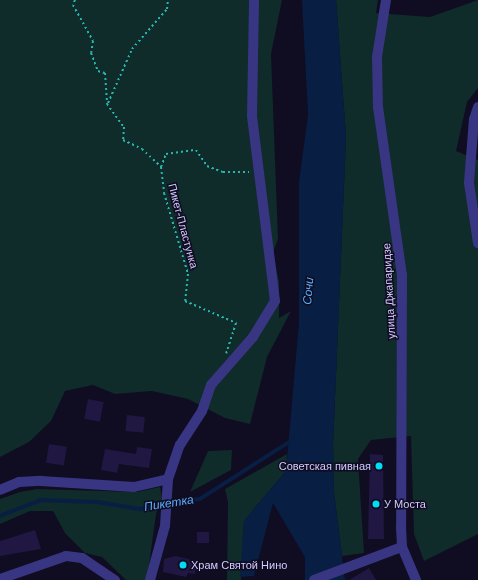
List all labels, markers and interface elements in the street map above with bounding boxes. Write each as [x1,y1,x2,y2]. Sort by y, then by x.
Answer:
street label: Пикет-Пластунка [165,182,201,270]
street label: улица Джапаридзе [380,243,398,339]
water label: Сочи [301,277,317,305]
place label: Советская пивная [279,459,371,473]
marker: Советская пивная [374,461,384,471]
water label: Пикетка [143,493,195,515]
place label: У Моста [384,497,426,511]
marker: У Моста [371,499,381,509]
place label: Храм Святой Нино [191,558,287,572]
marker: Храм Святой Нино [178,560,188,570]

